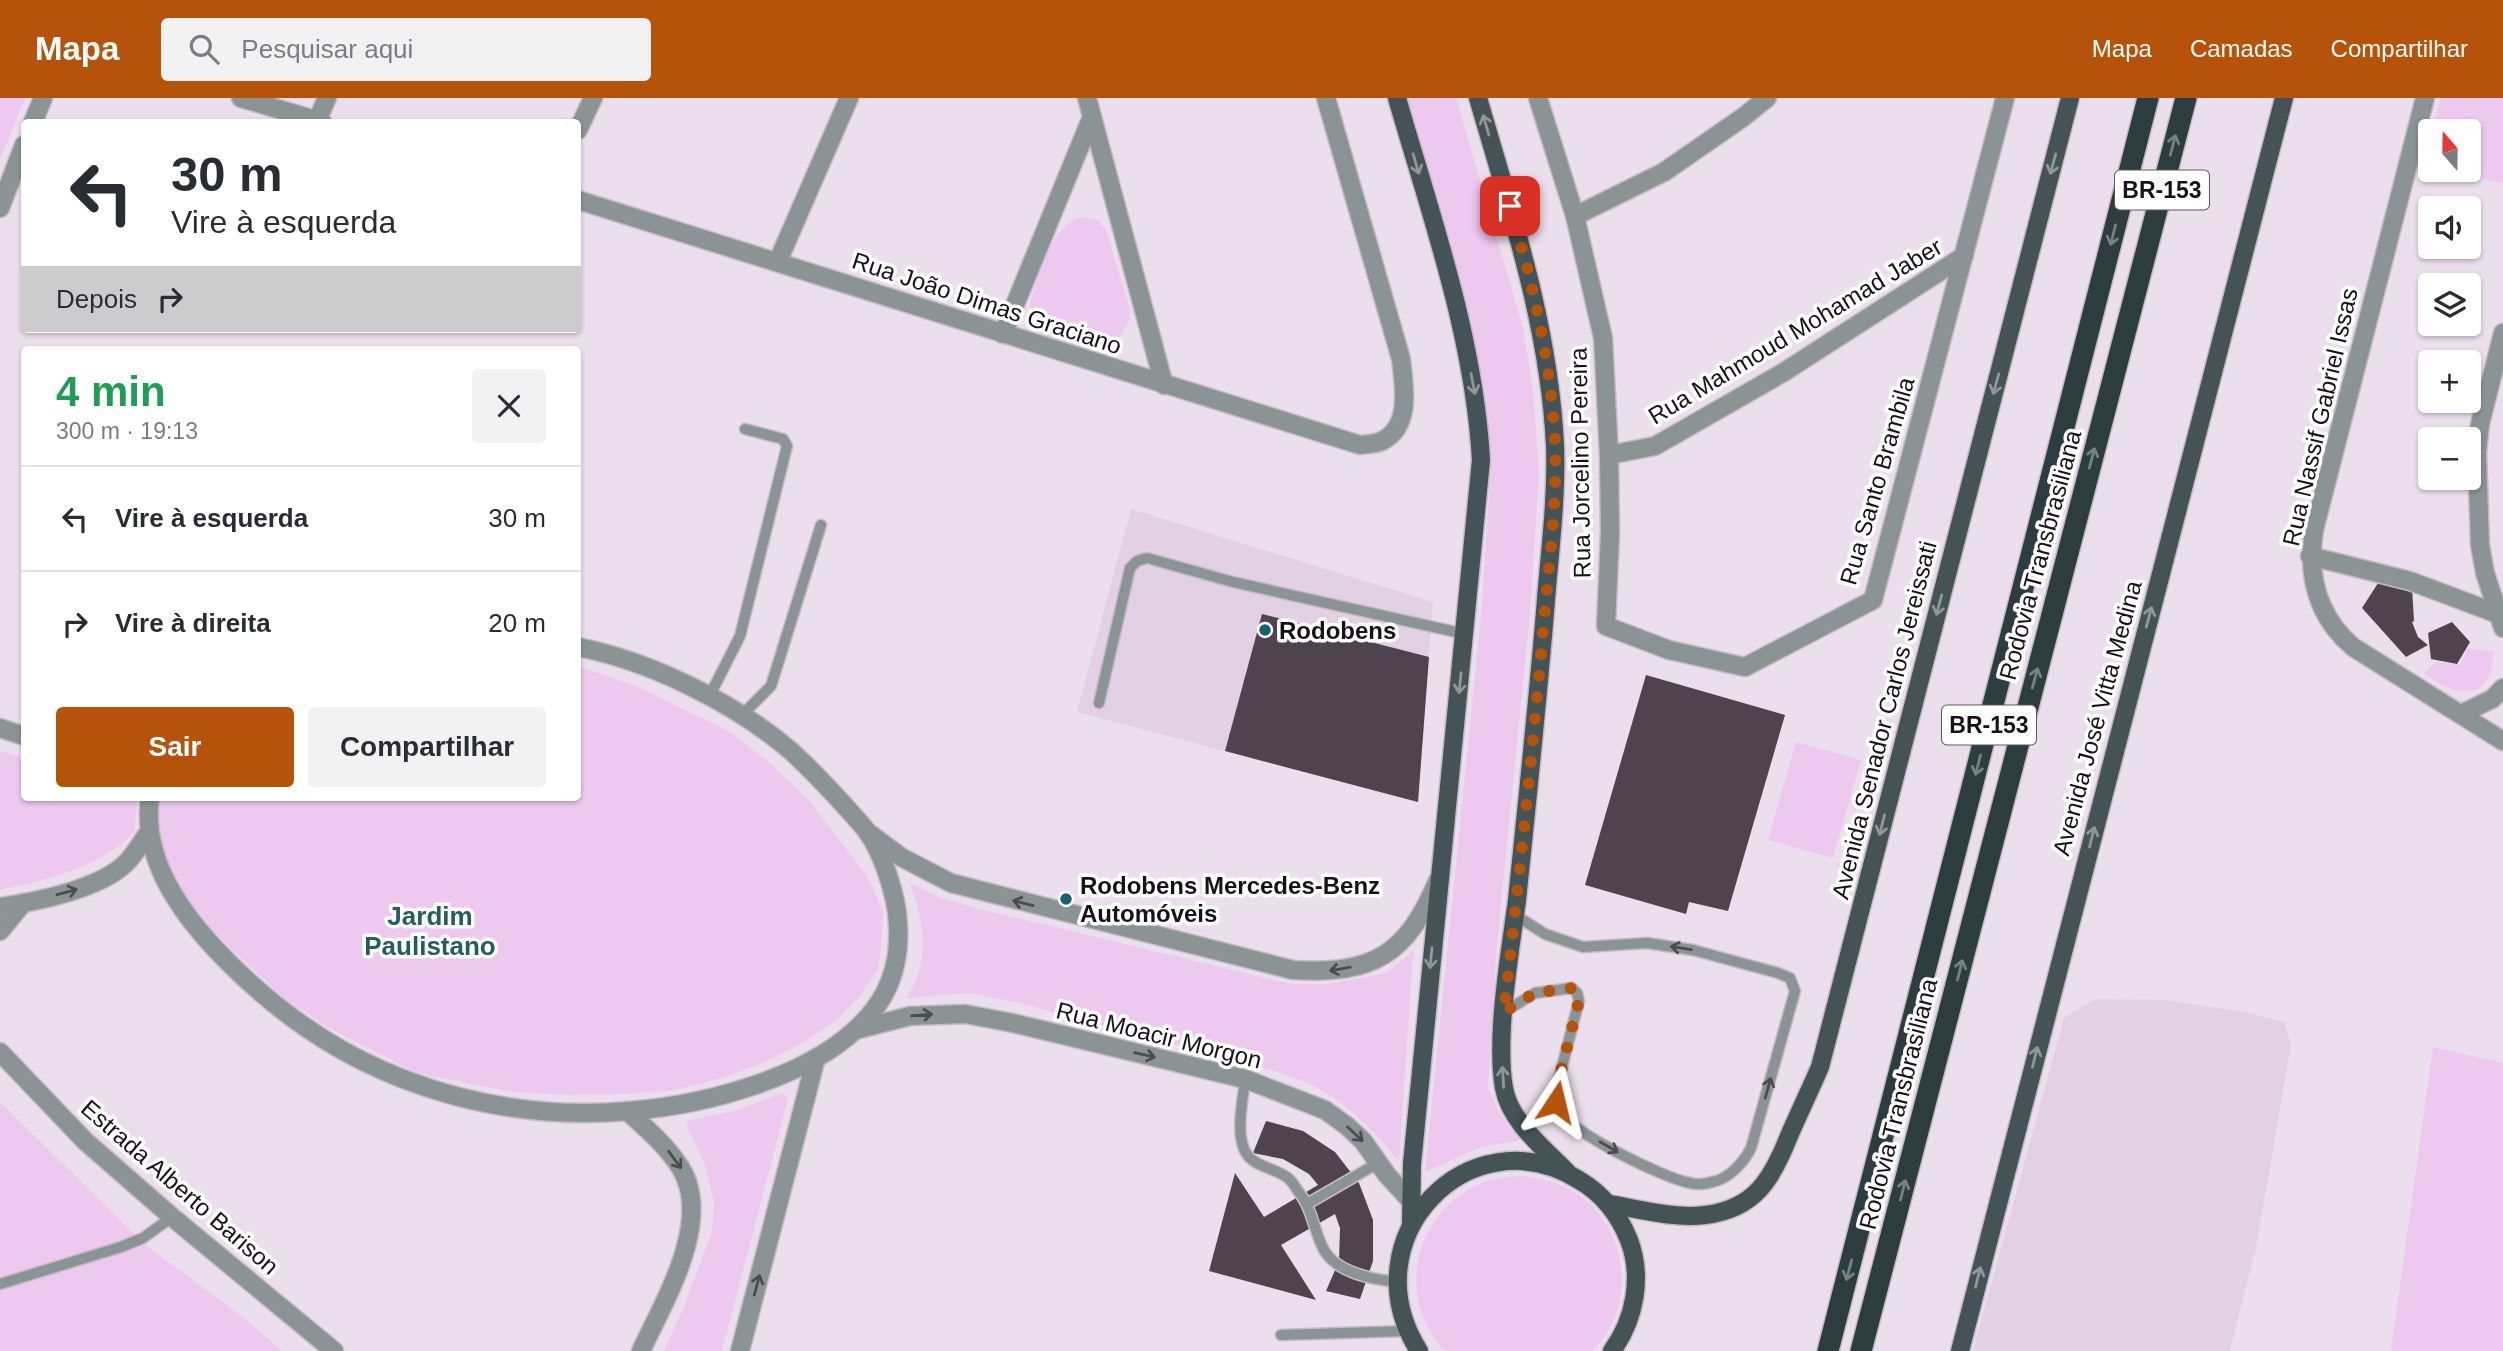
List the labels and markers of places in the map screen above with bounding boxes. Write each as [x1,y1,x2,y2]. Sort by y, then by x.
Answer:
pin [1480,176,1540,236]
place label: Rodobens [1279,617,1396,644]
marker: Rodobens [1257,622,1273,638]
place label: Rodobens Mercedes-Benz Automóveis [1080,872,1380,927]
marker: Rodobens Mercedes-Benz Automóveis [1058,891,1074,907]

